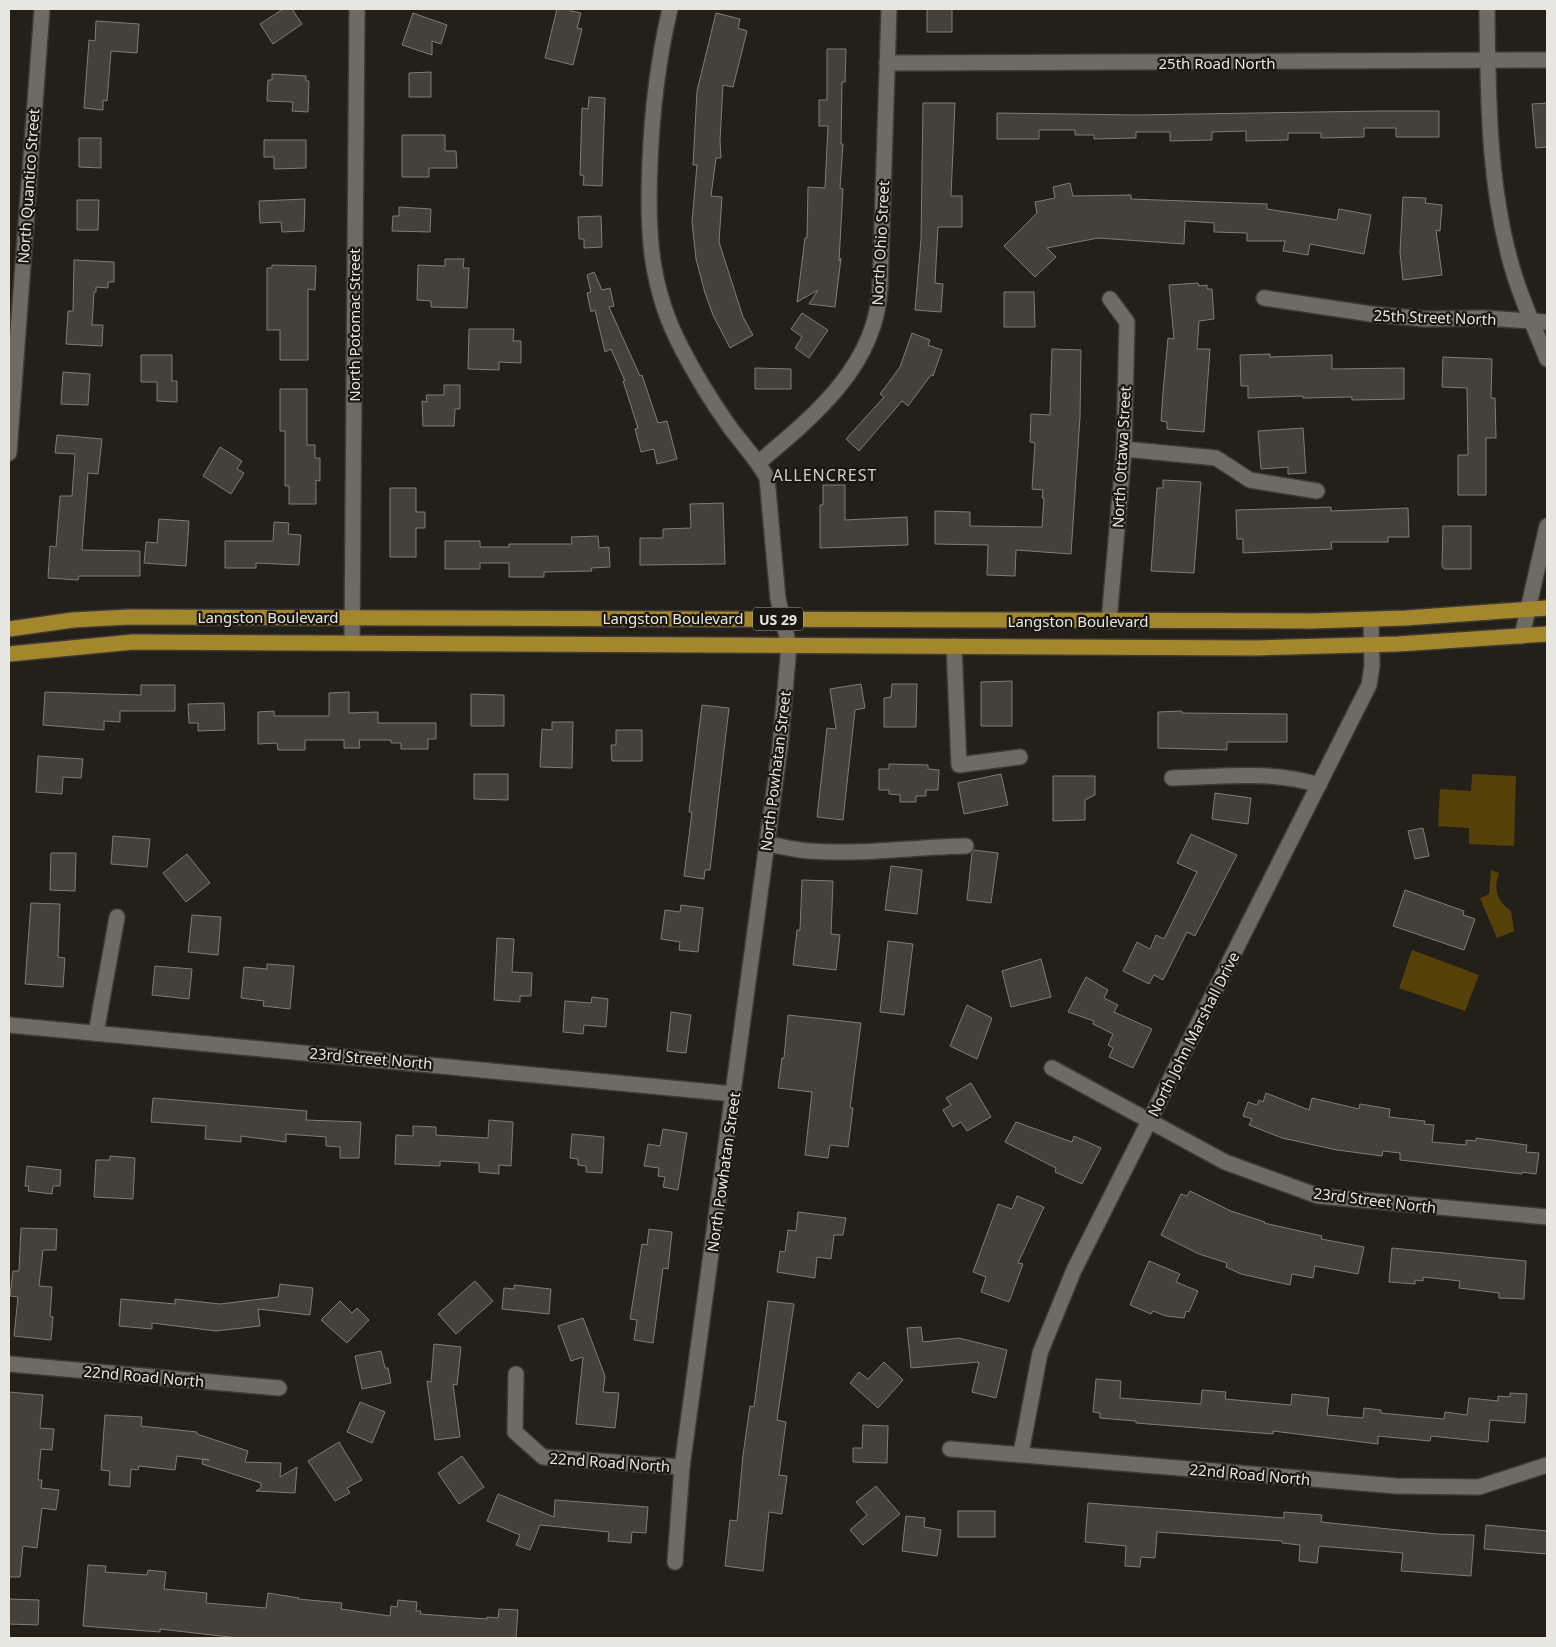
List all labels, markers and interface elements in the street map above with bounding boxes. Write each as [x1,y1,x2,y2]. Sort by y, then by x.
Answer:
street label: 25th Road North [1158,53,1276,73]
street label: North Quantico Street [13,107,43,264]
street label: North Ohio Street [867,179,893,306]
street label: North Potomac Street [344,248,364,402]
street label: 25th Street North [1373,305,1497,329]
street label: North Ottawa Street [1107,385,1135,529]
district label: ALLENCREST [773,464,877,486]
street label: Langston Boulevard [198,607,338,627]
street label: Langston Boulevard [603,608,743,628]
road number: US 29 [753,608,803,630]
street label: Langston Boulevard [1008,611,1148,631]
street label: North Powhatan Street [755,689,795,852]
street label: North John Marshall Drive [1143,948,1243,1120]
street label: 23rd Street North [309,1043,433,1073]
street label: North Powhatan Street [702,1090,744,1253]
street label: 23rd Street North [1313,1183,1437,1217]
street label: 22nd Road North [83,1361,205,1391]
street label: 22nd Road North [549,1448,671,1476]
street label: 22nd Road North [1189,1459,1311,1489]

